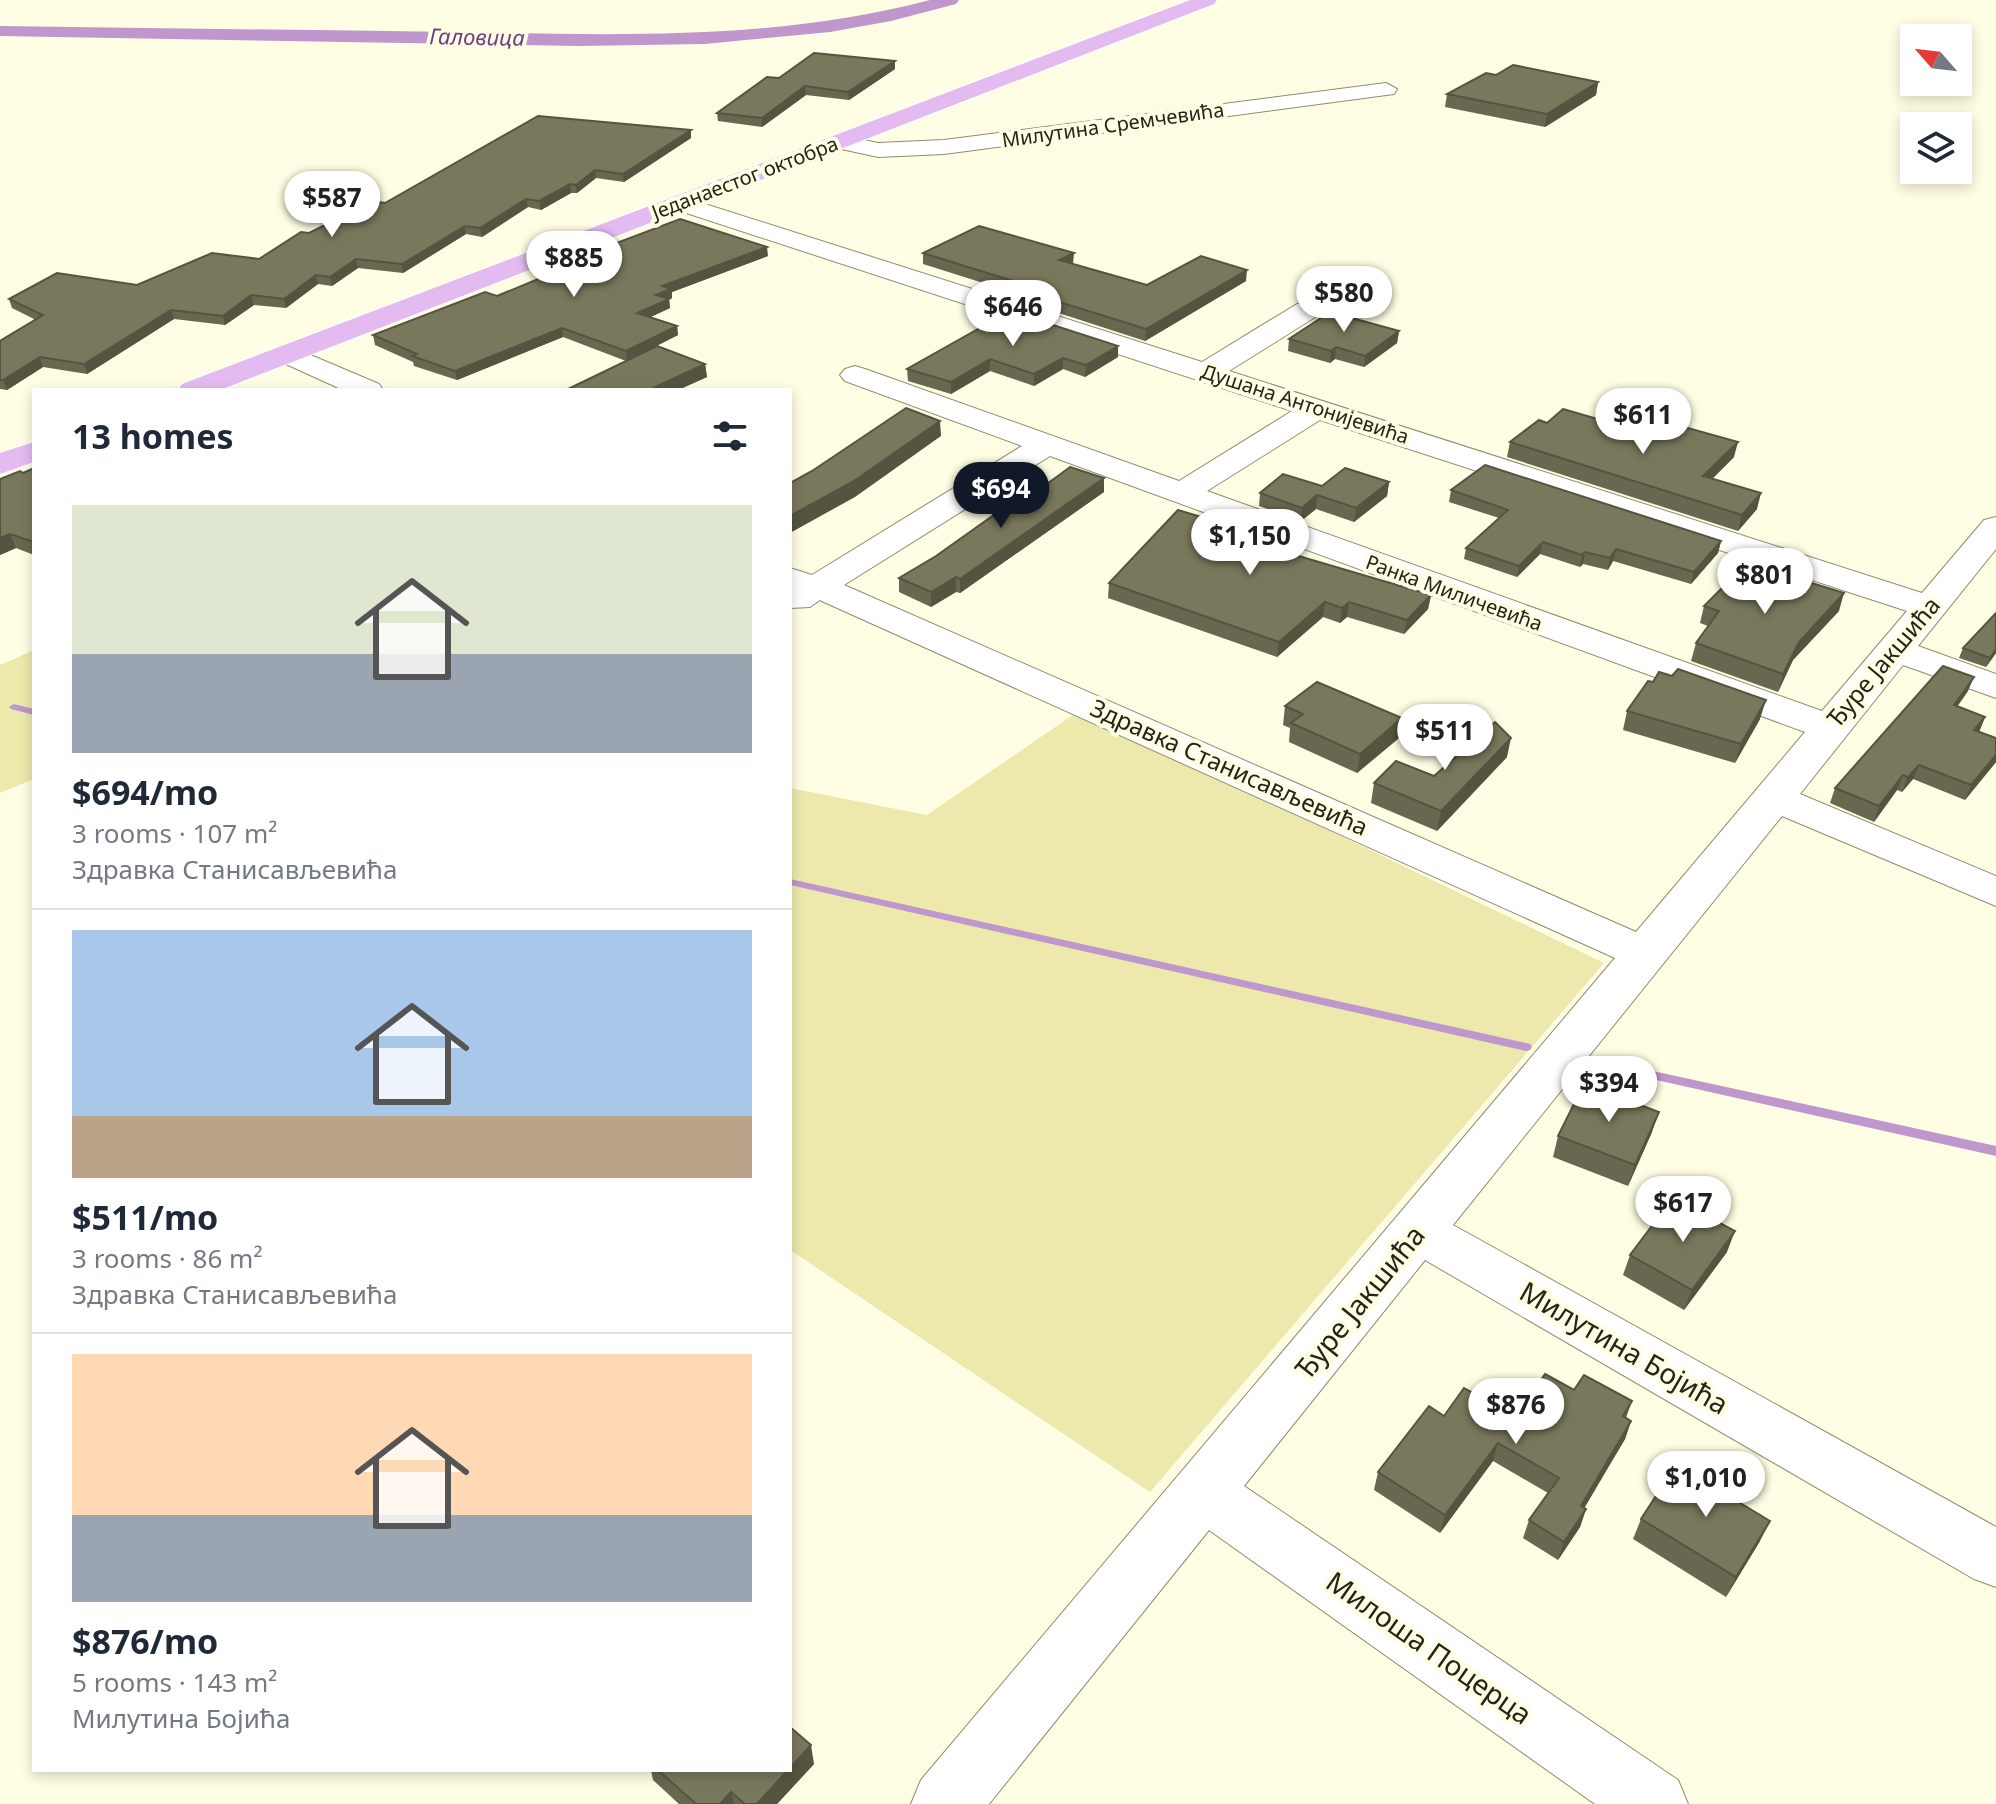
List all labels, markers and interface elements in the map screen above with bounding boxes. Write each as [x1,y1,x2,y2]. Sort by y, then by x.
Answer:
water label: Галовица [429,20,525,52]
north arrow [1900,24,1972,96]
map controls [1900,24,1972,184]
street label: Милутина Сремчевића [1000,96,1226,153]
button: layers [1900,112,1972,184]
street label: Једанаестог октобра [646,130,842,226]
pin: $587 [285,171,379,239]
text: $587 [302,179,362,215]
pin: $885 [527,231,621,299]
text: $885 [544,239,604,275]
pin: $580 [1297,266,1391,334]
text: $580 [1314,274,1374,310]
pin: $646 [966,280,1060,348]
text: $646 [983,288,1043,324]
street label: Душана Антонијевића [1198,357,1413,450]
pin: $611 [1596,388,1690,456]
text: $611 [1613,396,1673,432]
text: 13 homes [72,413,234,459]
icon: filters [708,414,752,458]
pin: $694 [954,462,1048,530]
text: $694 [971,470,1031,506]
pin: $1,150 [1185,509,1315,577]
text: $1,150 [1209,517,1291,553]
street label: Ранка Миличевића [1362,548,1546,637]
pin: $801 [1718,548,1812,616]
text: $801 [1735,556,1795,592]
icon: home [340,557,484,701]
street label: Ђуре Јакшића [1819,589,1947,733]
street label: Здравка Станисављевића [1086,690,1374,843]
pin: $511 [1398,704,1492,772]
text: $511 [1415,712,1475,748]
text: $694/mo [72,769,218,815]
text: 3 rooms · 107 m² [72,815,277,851]
text: Здравка Станисављевића [72,851,397,887]
icon: home [340,982,484,1126]
pin: $394 [1562,1056,1656,1124]
text: $394 [1579,1064,1639,1100]
pin: $617 [1636,1176,1730,1244]
text: $617 [1653,1184,1713,1220]
text: $511/mo [72,1194,218,1240]
street label: Ђуре Јакшића [1286,1217,1433,1386]
text: 3 rooms · 86 m² [72,1240,262,1276]
street label: Милутина Бојића [1513,1272,1736,1422]
text: Здравка Станисављевића [72,1276,397,1312]
pin: $876 [1469,1378,1563,1446]
text: $876 [1486,1386,1546,1422]
icon: home [340,1406,484,1550]
pin: $1,010 [1641,1451,1771,1519]
text: $1,010 [1665,1459,1747,1495]
street label: Милоша Поцерца [1319,1562,1540,1732]
text: $876/mo [72,1618,218,1664]
text: 5 rooms · 143 m² [72,1664,277,1700]
text: Милутина Бојића [72,1700,290,1736]

